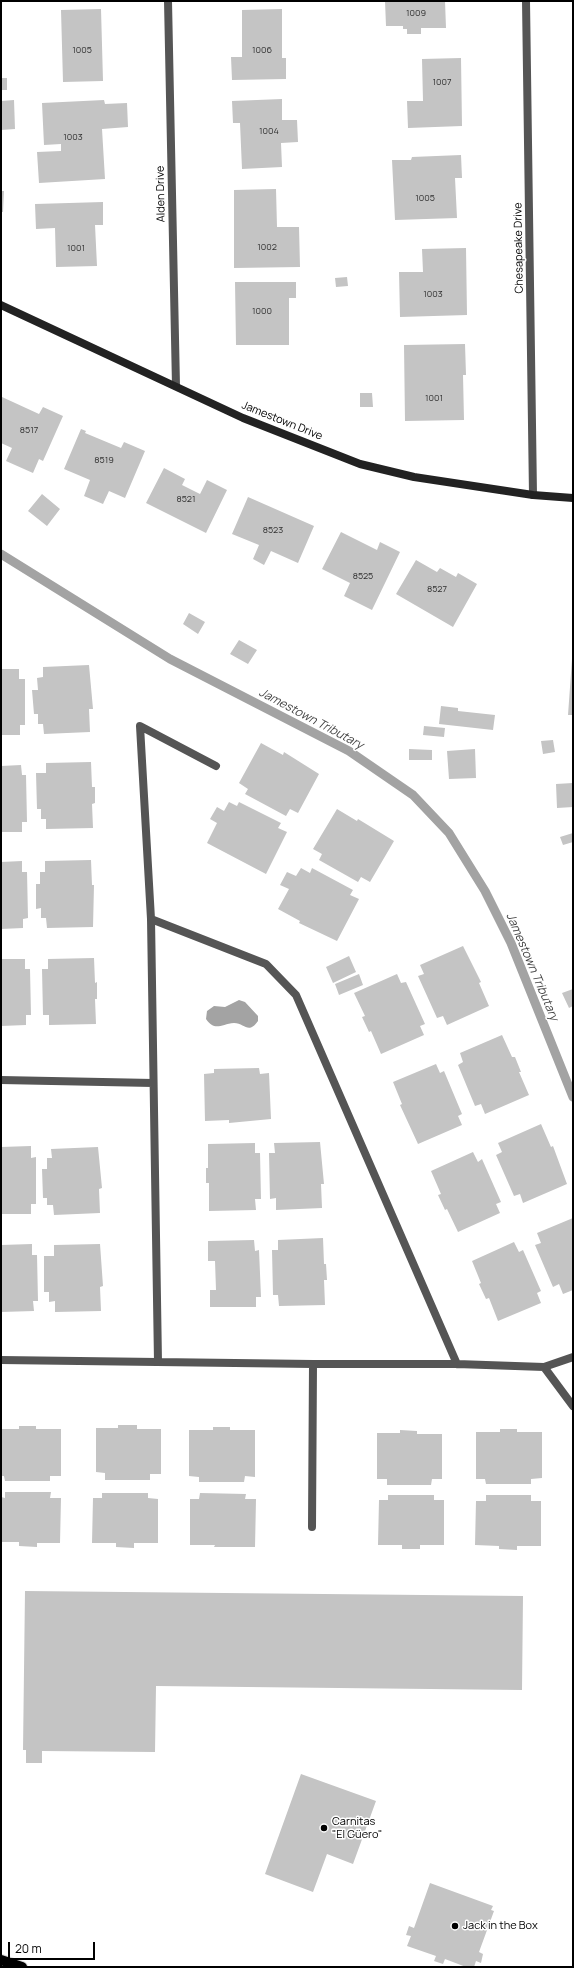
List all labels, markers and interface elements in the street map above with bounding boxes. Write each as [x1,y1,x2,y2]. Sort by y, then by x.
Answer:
house number: 1009 [406,8,426,18]
house number: 1005 [72,45,92,55]
house number: 1006 [252,45,272,55]
house number: 1007 [432,77,452,87]
house number: 1004 [259,126,279,136]
house number: 1003 [63,132,83,142]
street label: Alden Drive [154,166,168,222]
house number: 1005 [415,193,435,203]
street label: Chesapeake Drive [512,202,526,294]
house number: 1002 [257,242,277,252]
house number: 1001 [67,243,85,253]
house number: 1003 [423,289,443,299]
house number: 1000 [252,306,272,316]
house number: 1001 [425,393,443,403]
street label: Jamestown Drive [240,399,324,443]
house number: 8517 [20,425,38,435]
house number: 8519 [94,455,114,465]
house number: 8521 [177,494,195,504]
house number: 8523 [263,525,283,535]
house number: 8525 [353,571,373,581]
house number: 8527 [427,584,447,594]
water label: Jamestown Tributary [256,685,366,753]
water label: Jamestown Tributary [503,911,561,1023]
place label: Carnitas "El Güero" [332,1815,382,1841]
marker: Carnitas "El Güero" [319,1823,329,1833]
place label: Jack in the Box [463,1919,538,1933]
marker: Jack in the Box [450,1921,460,1931]
scale bar [10,1934,97,1960]
text: 20 m [15,1940,42,1957]

